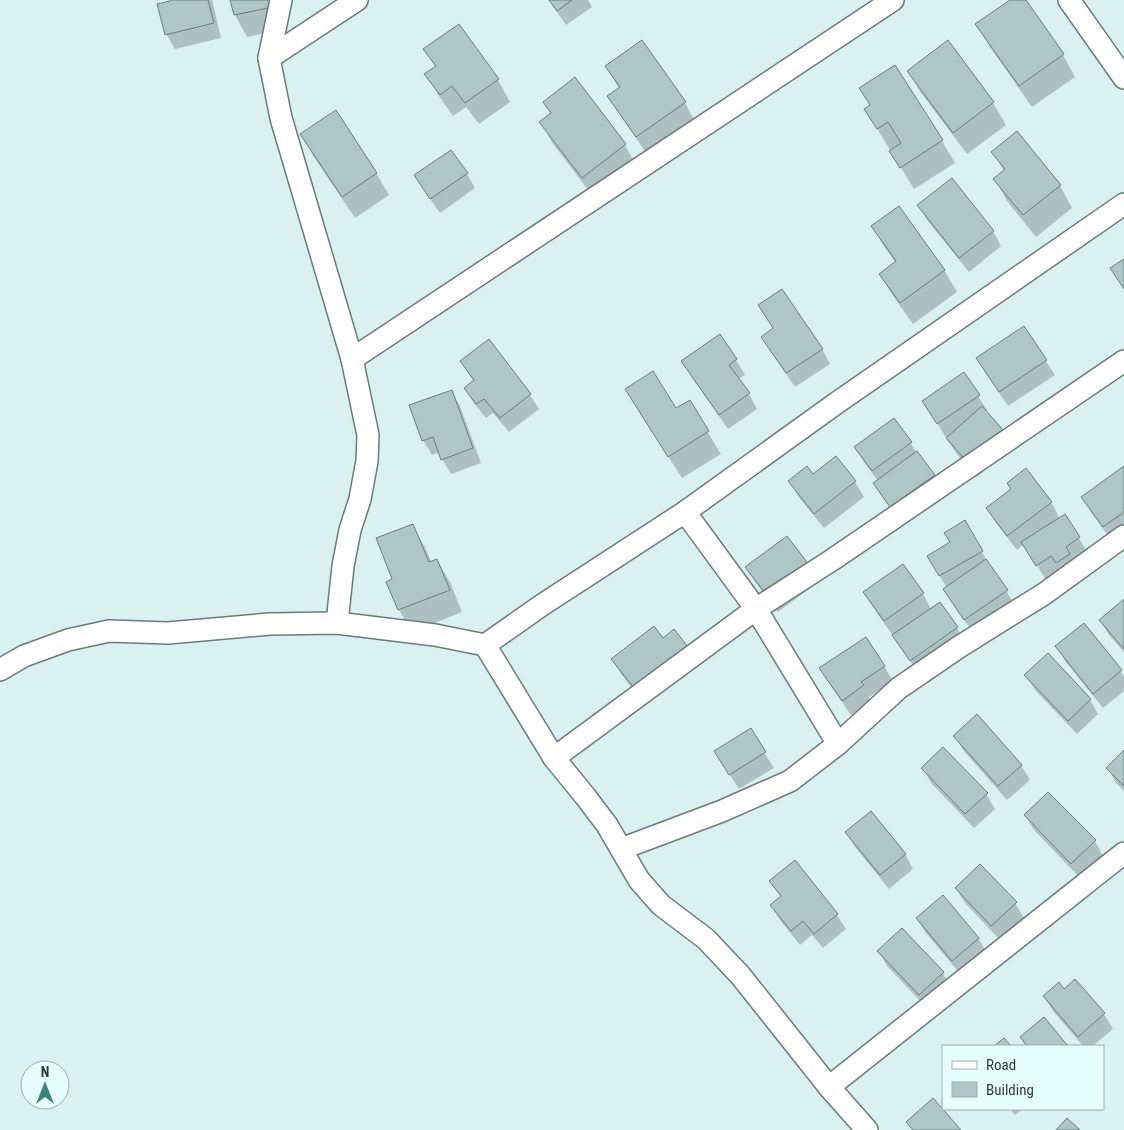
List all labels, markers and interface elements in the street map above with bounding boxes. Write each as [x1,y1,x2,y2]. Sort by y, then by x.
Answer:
legend [942,1045,1104,1110]
text: Road [986,1056,1016,1074]
north arrow [20,1060,70,1110]
text: N [41,1064,49,1080]
text: Building [986,1081,1034,1099]

